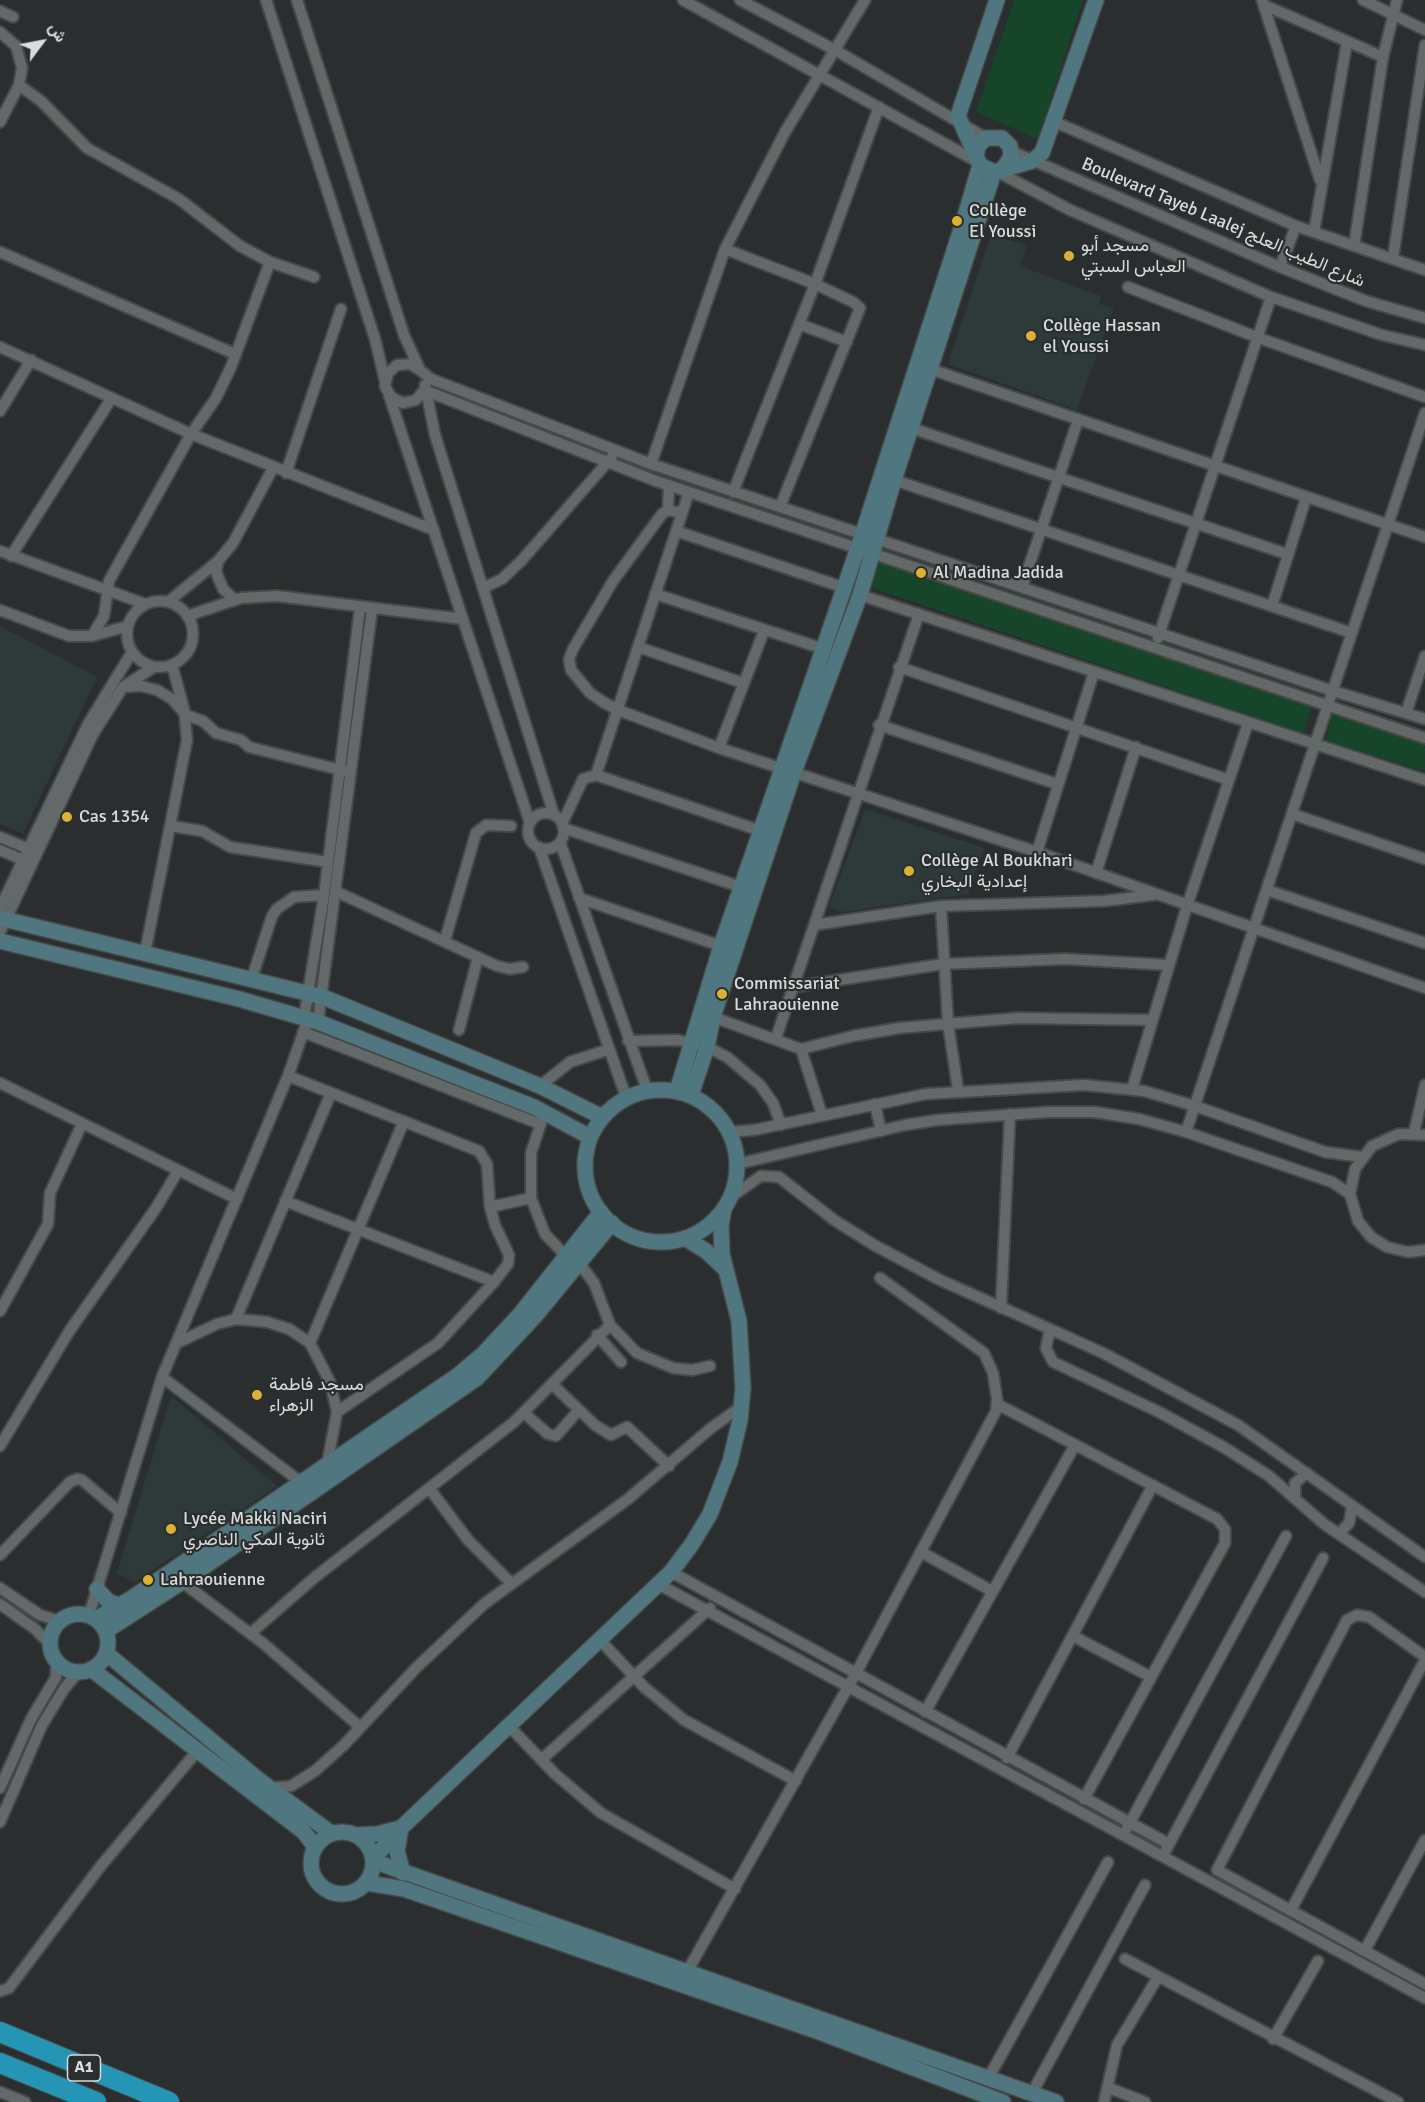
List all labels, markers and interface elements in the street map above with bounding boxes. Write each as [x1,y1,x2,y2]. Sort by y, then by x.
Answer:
north arrow [12,12,72,72]
text: ش [44,19,71,46]
street label: Boulevard Tayeb Laalej شارع الطيب العلج [1078,153,1368,293]
place label: Collège El Youssi [969,200,1036,242]
marker: Collège El Youssi [950,214,964,228]
place label: مسجد أبو العباس السبتي [1081,235,1186,278]
marker: مسجد أبو العباس السبتي [1062,249,1076,263]
place label: Collège Hassan el Youssi [1043,315,1161,358]
marker: Collège Hassan el Youssi [1024,329,1038,343]
place label: Al Madina Jadida [933,562,1064,584]
marker: Al Madina Jadida [914,566,928,580]
place label: Cas 1354 [79,806,150,828]
marker: Cas 1354 [60,810,74,824]
place label: Collège Al Boukhari إعدادية البخاري [921,850,1073,892]
marker: Collège Al Boukhari إعدادية البخاري [902,864,916,878]
place label: Commissariat Lahraouienne [734,973,840,1016]
marker: Commissariat Lahraouienne [715,987,729,1001]
place label: مسجد فاطمة الزهراء [269,1374,364,1416]
marker: مسجد فاطمة الزهراء [250,1388,264,1402]
place label: Lycée Makki Naciri ثانوية المكي الناصري [183,1508,327,1550]
marker: Lycée Makki Naciri ثانوية المكي الناصري [164,1522,178,1536]
place label: Lahraouienne [160,1569,265,1591]
marker: Lahraouienne [141,1573,155,1587]
road number: A1 [68,2055,100,2081]

